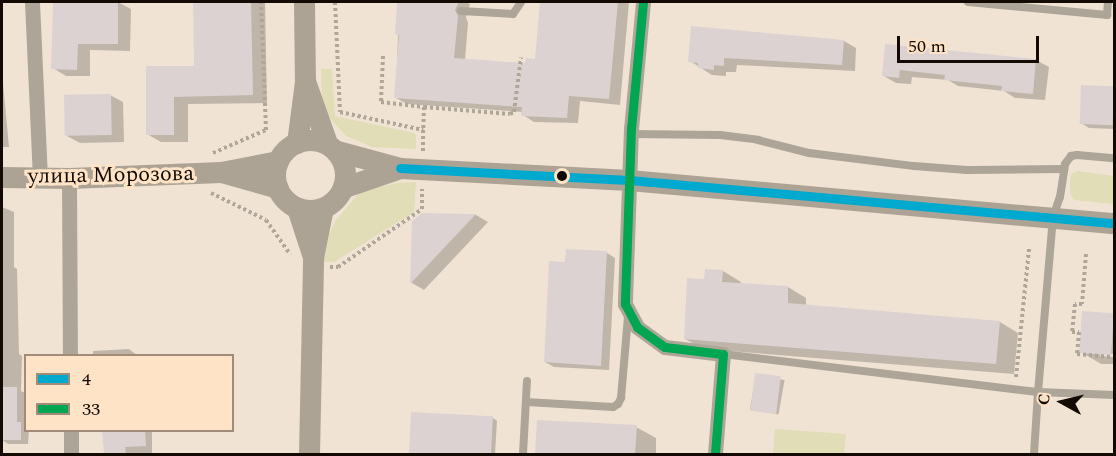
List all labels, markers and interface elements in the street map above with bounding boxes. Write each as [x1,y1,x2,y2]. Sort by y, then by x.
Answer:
scale bar [900,24,1042,62]
text: 50 m [908,33,946,60]
street label: улица Морозова [28,160,194,190]
unlabelled marker [556,170,568,182]
legend [24,354,234,432]
text: 4 [82,366,91,393]
north arrow [1032,372,1092,432]
text: С [1031,392,1057,407]
text: 33 [82,396,100,423]

